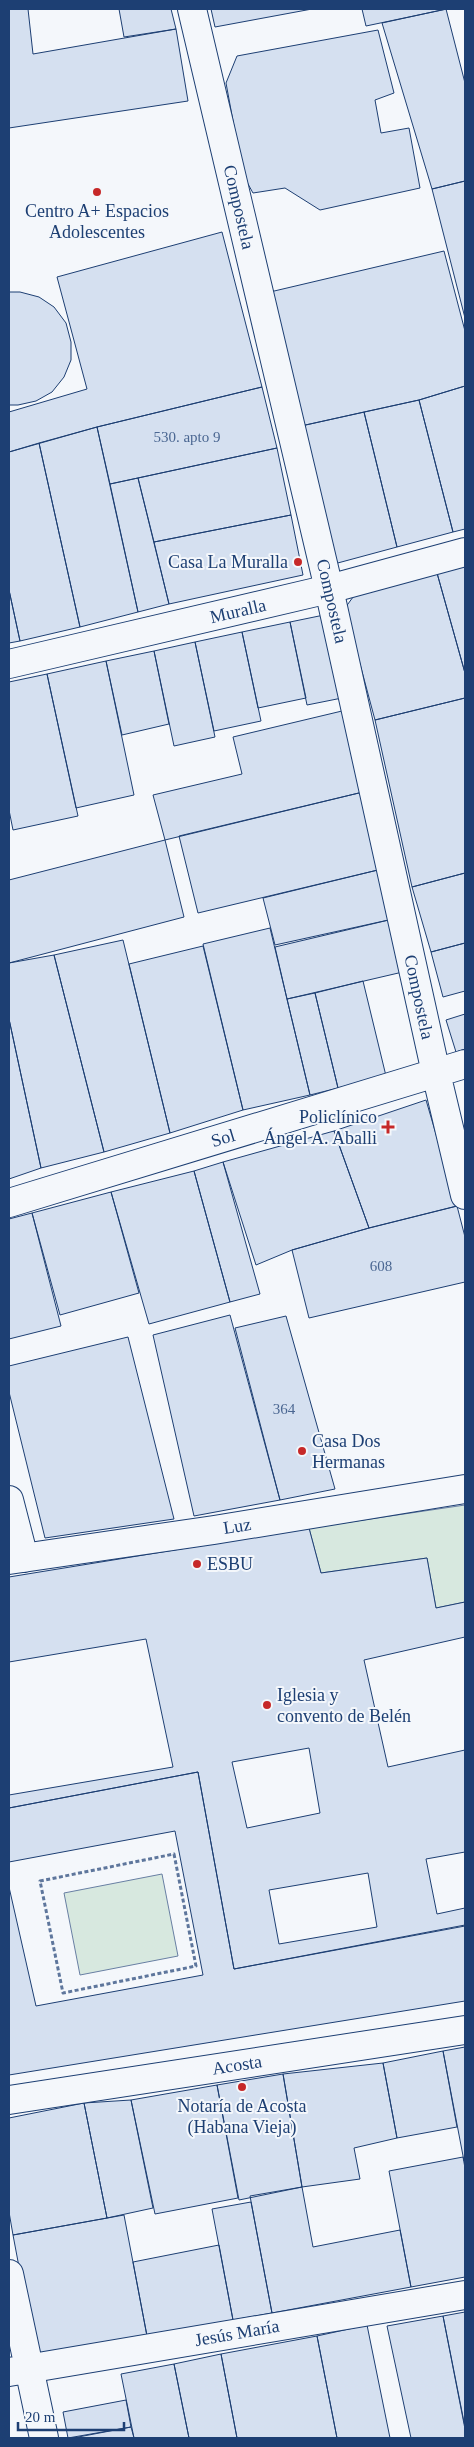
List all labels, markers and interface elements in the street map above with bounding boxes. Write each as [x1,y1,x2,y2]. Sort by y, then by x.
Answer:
street label: Compostela [220,163,258,251]
marker: Centro A+ Espacios Adolescentes [91,186,103,198]
place label: Centro A+ Espacios Adolescentes [25,201,169,242]
house number: 530. apto 9 [153,429,221,445]
place label: Casa La Muralla [168,552,288,572]
marker: Casa La Muralla [292,556,304,568]
street label: Compostela [313,557,351,645]
street label: Muralla [208,595,268,627]
street label: Compostela [400,953,438,1041]
place label: Policlínico Ángel A. Aballi [264,1107,377,1148]
marker: Policlínico Ángel A. Aballi [381,1120,395,1134]
street label: Sol [209,1125,237,1151]
house number: 608 [370,1258,392,1274]
house number: 364 [273,1401,296,1417]
place label: Casa Dos Hermanas [312,1431,385,1472]
marker: Casa Dos Hermanas [296,1445,308,1457]
street label: Luz [222,1514,252,1538]
place label: ESBU [207,1554,253,1574]
marker: ESBU [191,1558,203,1570]
place label: Iglesia y convento de Belén [277,1685,411,1726]
marker: Iglesia y convento de Belén [261,1699,273,1711]
street label: Acosta [211,2051,263,2079]
marker: Notaría de Acosta (Habana Vieja) [236,2081,248,2093]
place label: Notaría de Acosta (Habana Vieja) [178,2096,306,2138]
street label: Jesús María [193,2316,281,2350]
scale bar [18,2400,124,2432]
text: 20 m [25,2409,56,2425]

